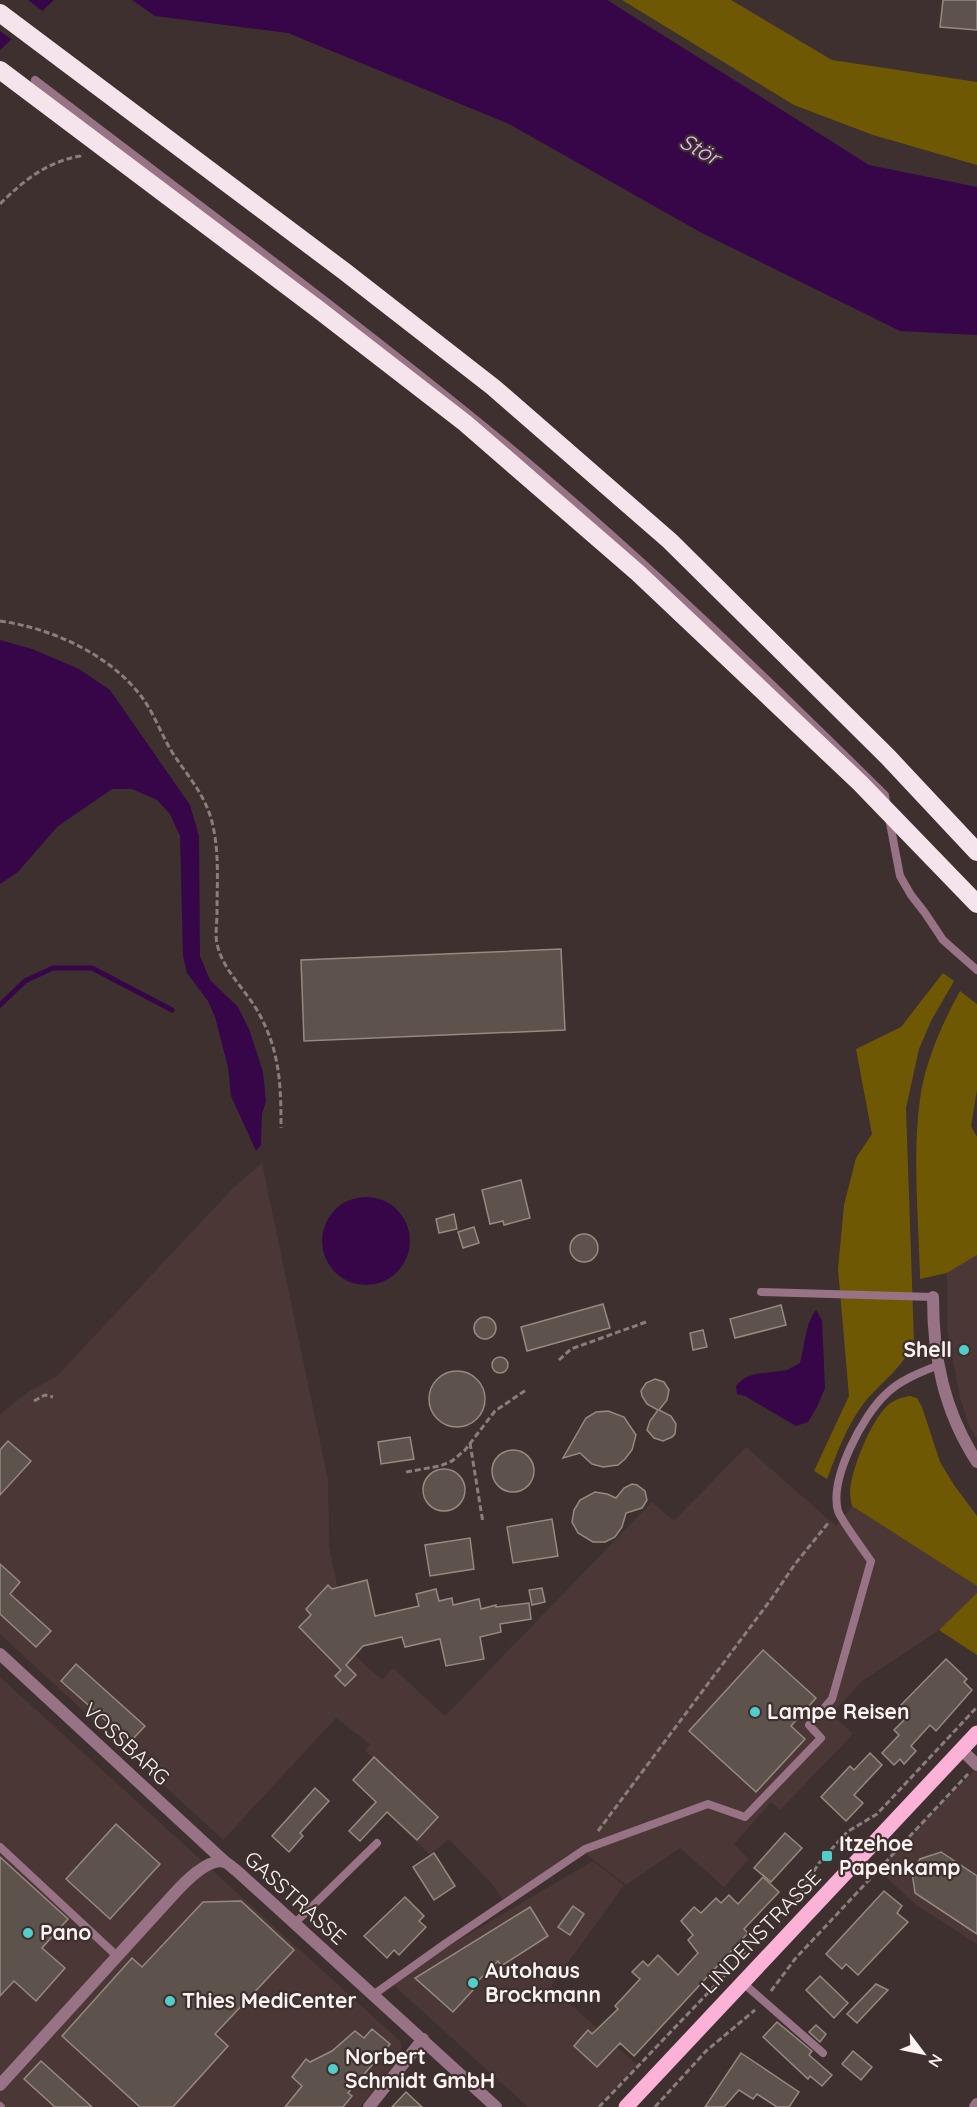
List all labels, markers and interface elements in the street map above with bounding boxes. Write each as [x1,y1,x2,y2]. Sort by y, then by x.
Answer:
water label: Stör [675,127,727,173]
place label: Shell [903,1336,952,1362]
marker: Shell [957,1343,971,1357]
street label: VOSSBARG [78,1697,175,1790]
place label: Lampe Reisen [767,1698,910,1724]
marker: Lampe Reisen [748,1705,762,1719]
place label: Itzehoe Papenkamp [839,1830,960,1880]
street label: GASSTRASSE [240,1845,352,1950]
marker: Itzehoe Papenkamp [820,1849,834,1863]
street label: LINDENSTRASSE [695,1864,826,1998]
place label: Pano [40,1919,91,1945]
marker: Pano [21,1926,35,1940]
place label: Autohaus Brockmann [485,1957,601,2007]
marker: Autohaus Brockmann [466,1976,480,1990]
place label: Thies MediCenter [182,1987,357,2013]
marker: Thies MediCenter [163,1994,177,2008]
north arrow [893,2023,953,2083]
place label: Norbert Schmidt GmbH [345,2043,495,2093]
text: N [924,2051,947,2071]
marker: Norbert Schmidt GmbH [326,2062,340,2076]

